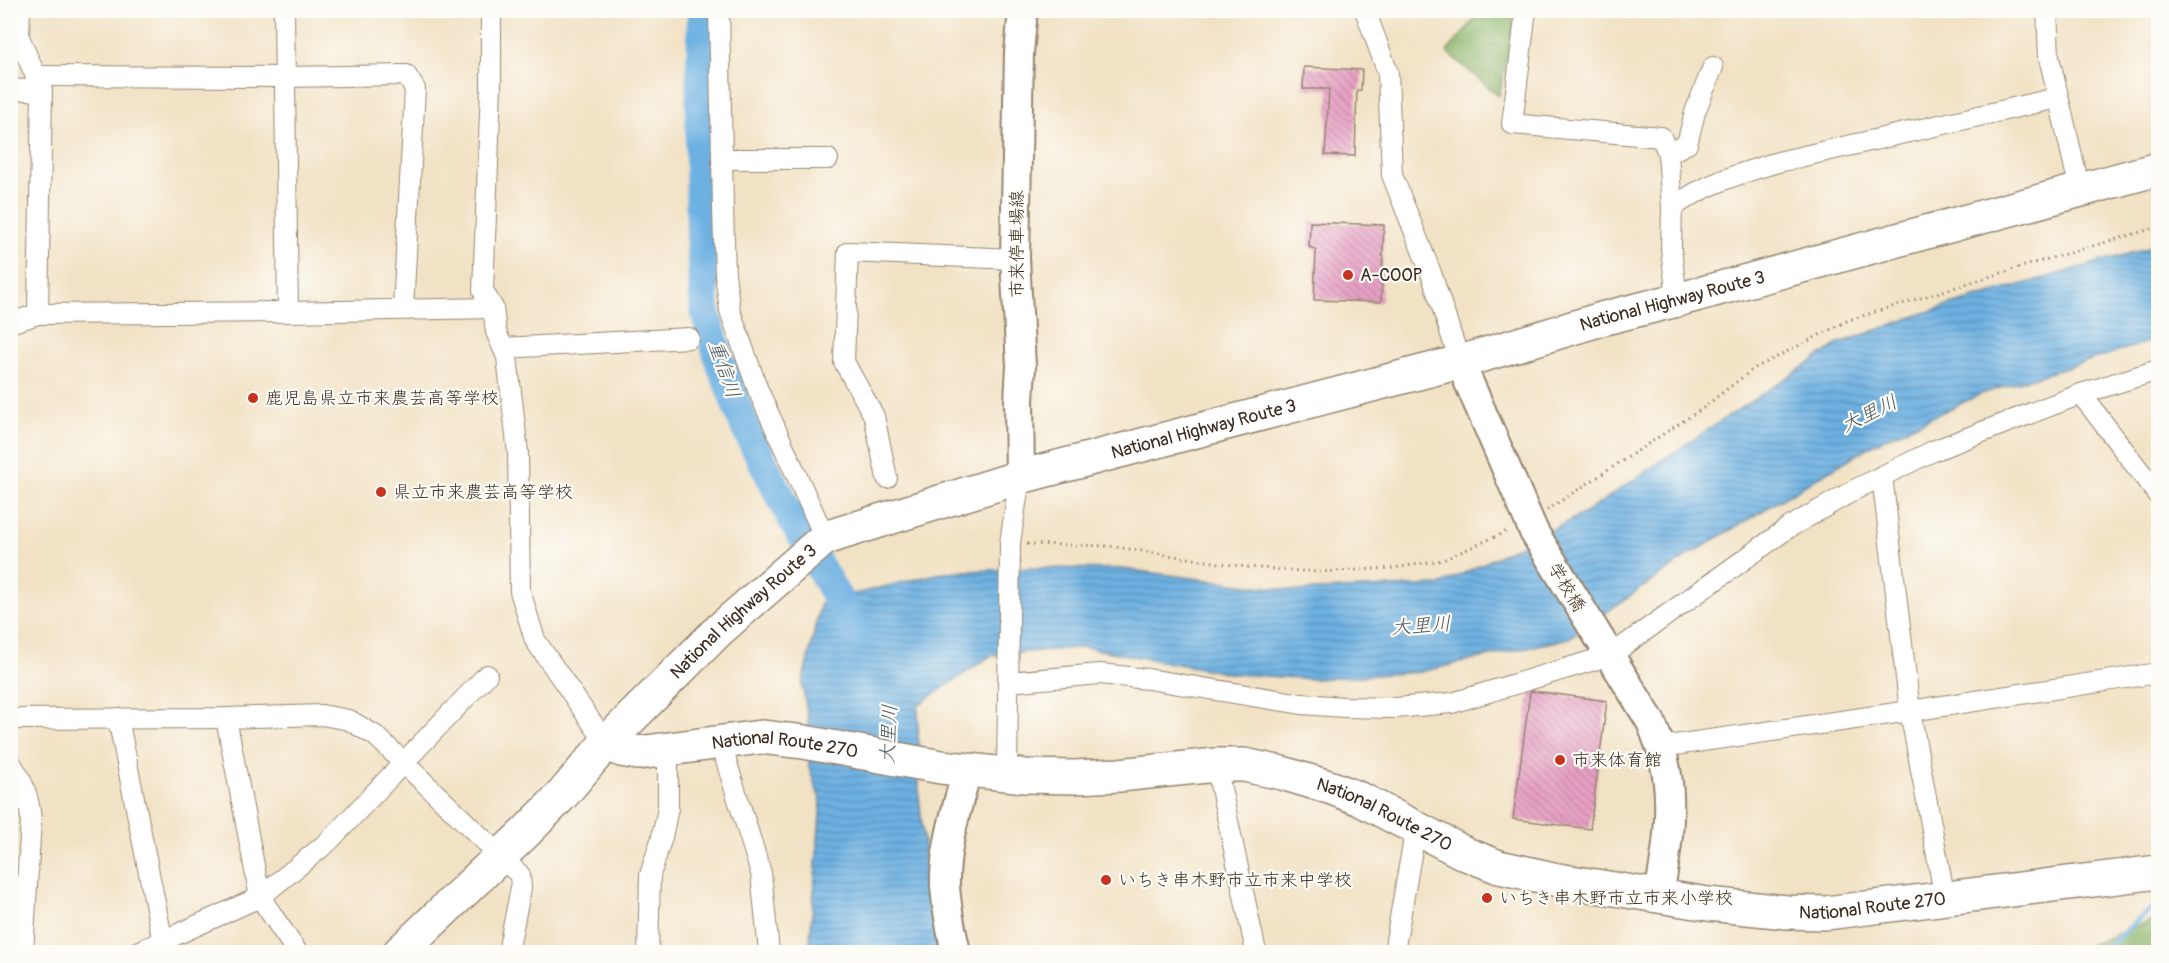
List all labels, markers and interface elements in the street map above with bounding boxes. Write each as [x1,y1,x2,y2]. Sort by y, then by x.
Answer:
street label: 市来停車場線 [1006,190,1029,298]
place label: A-COOP [1360,264,1423,287]
street label: National Highway Route 3 [1577,266,1767,337]
marker: A-COOP [1341,268,1355,282]
water label: 重信川 [703,337,746,402]
place label: 鹿児島県立市来農芸高等学校 [265,387,499,410]
water label: 大里川 [1837,389,1902,438]
marker: 鹿児島県立市来農芸高等学校 [246,391,260,405]
street label: National Highway Route 3 [1109,394,1299,465]
place label: 県立市来農芸高等学校 [393,481,573,504]
marker: 県立市来農芸高等学校 [374,485,388,499]
street label: National Highway Route 3 [665,539,822,684]
street label: 学校橋 [1543,558,1590,616]
water label: 大里川 [1390,611,1452,640]
water label: 大里川 [874,703,903,765]
street label: National Route 270 [710,726,860,764]
place label: 市来体育館 [1572,749,1662,772]
marker: 市来体育館 [1553,753,1567,767]
street label: National Route 270 [1314,773,1456,857]
place label: いちき串木野市立市来中学校 [1118,869,1352,892]
marker: いちき串木野市立市来中学校 [1099,873,1113,887]
place label: いちき串木野市立市来小学校 [1499,887,1733,910]
street label: National Route 270 [1799,887,1947,925]
marker: いちき串木野市立市来小学校 [1480,891,1494,905]

